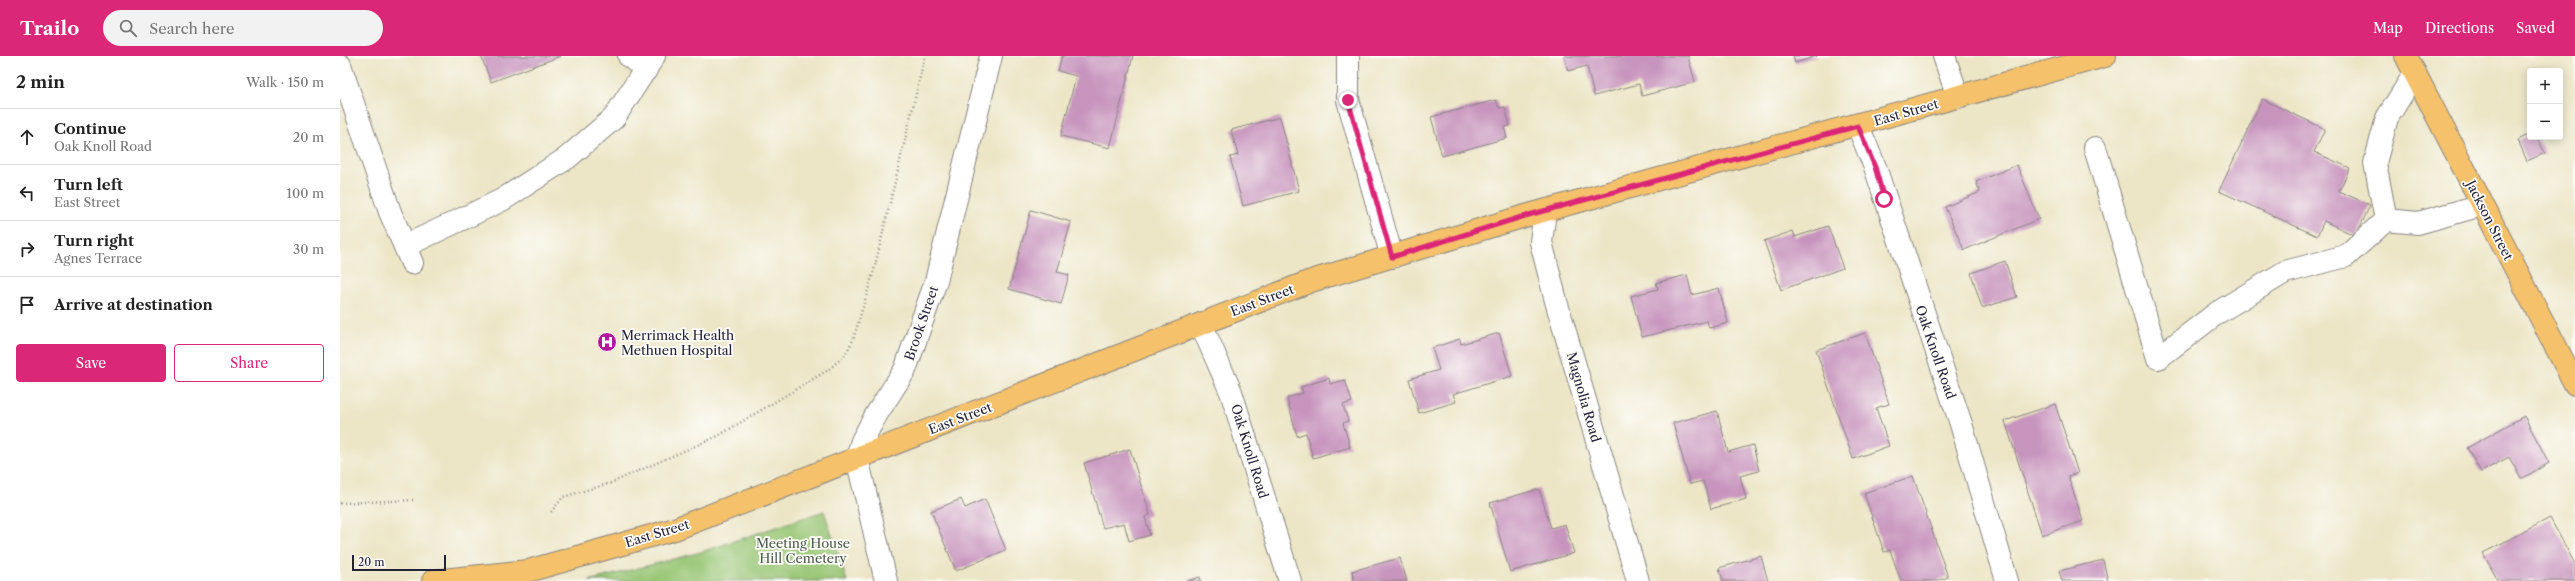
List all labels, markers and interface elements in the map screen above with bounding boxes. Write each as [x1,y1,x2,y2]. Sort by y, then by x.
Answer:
search box [103,10,383,46]
text: Trailo [20,17,79,40]
icon: search [117,17,139,39]
text: Search here [149,19,234,38]
text: Map [2373,19,2403,37]
text: Directions [2425,19,2494,37]
text: Saved [2516,19,2555,37]
map controls [2527,68,2563,140]
button: + [2527,68,2563,104]
text: 2 min [16,72,65,92]
text: Walk · 150 m [246,74,324,90]
route end [1339,91,1357,109]
street label: East Street [1872,95,1940,129]
button: − [2527,104,2563,140]
text: Continue [54,119,126,138]
icon: ahead [16,126,38,148]
text: 20 m [293,129,324,145]
text: Oak Knoll Road [54,138,152,154]
text: Turn left [54,175,123,194]
street label: Jackson Street [2462,176,2517,263]
icon: left [16,182,38,204]
text: 100 m [286,185,324,201]
route start [1875,190,1893,208]
text: East Street [54,194,120,210]
text: Turn right [54,231,134,250]
icon: right [16,238,38,260]
text: 30 m [293,241,324,257]
text: Agnes Terrace [54,250,142,266]
street label: East Street [1228,281,1296,319]
street label: Brook Street [901,283,941,362]
icon: arrive [16,294,38,316]
text: Arrive at destination [54,295,213,314]
street label: Oak Knoll Road [1912,303,1960,401]
place label: Merrimack Health Methuen Hospital [621,327,734,358]
hospital icon: Merrimack Health Methuen Hospital [596,331,618,353]
button: Save [16,344,166,382]
button: Share [174,344,324,382]
street label: Magnolia Road [1563,350,1605,444]
street label: East Street [926,399,994,437]
street label: Oak Knoll Road [1228,402,1272,500]
street label: East Street [623,516,691,550]
park label: Meeting House Hill Cemetery [756,535,850,566]
scale bar [352,553,446,572]
text: 20 m [358,555,384,569]

